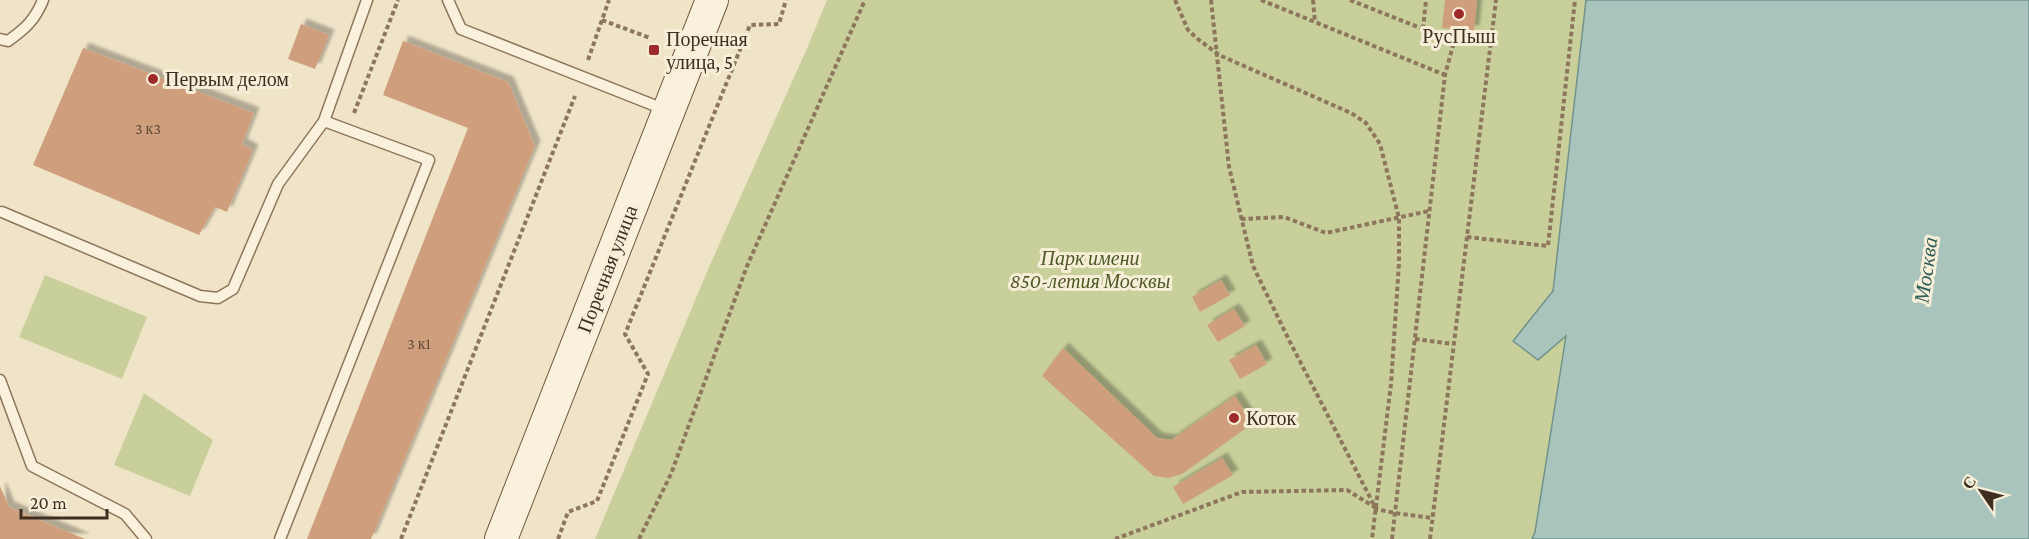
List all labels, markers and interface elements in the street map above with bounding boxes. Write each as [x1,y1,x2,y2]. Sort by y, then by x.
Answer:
marker: РусПыш [1452,7,1466,21]
place label: РусПыш [1422,25,1496,48]
place label: Поречная улица, 5 [666,28,748,74]
marker: Поречная улица, 5 [647,43,661,57]
place label: Первым делом [165,68,289,91]
marker: Первым делом [146,72,160,86]
house number: 3 к3 [135,120,161,137]
street label: Поречная улица [573,202,642,336]
water label: Москва [1909,235,1942,305]
park label: Парк имени 850-летия Москвы [1010,247,1170,292]
house number: 3 к1 [407,335,431,352]
place label: Коток [1246,407,1297,429]
marker: Коток [1227,411,1241,425]
north arrow [1951,461,2011,521]
text: С [1959,473,1979,492]
scale bar [21,482,106,520]
text: 20 m [30,493,67,513]

